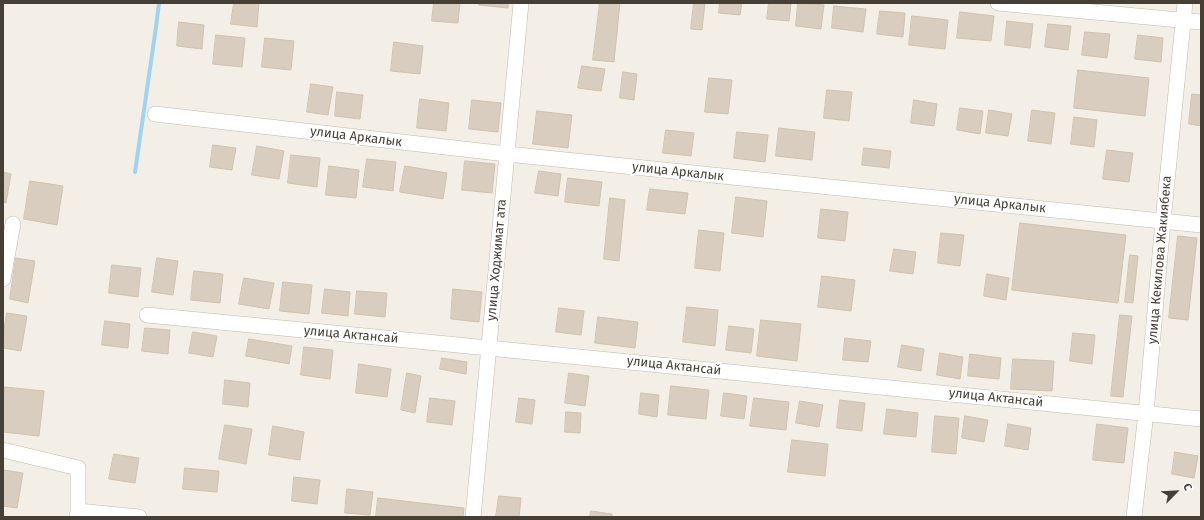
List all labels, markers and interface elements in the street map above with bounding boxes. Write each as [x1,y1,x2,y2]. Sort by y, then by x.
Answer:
street label: улица Аркалык [309,124,403,150]
street label: улица Аркалык [631,159,725,185]
street label: улица Кекилова Жакиябека [1145,175,1175,345]
street label: улица Аркалык [953,191,1047,217]
street label: улица Ходжимат ата [484,198,510,322]
street label: улица Актансай [303,323,399,347]
street label: улица Актансай [626,353,722,379]
street label: улица Актансай [948,385,1044,411]
north arrow [1156,472,1196,512]
text: С [1180,481,1195,492]

